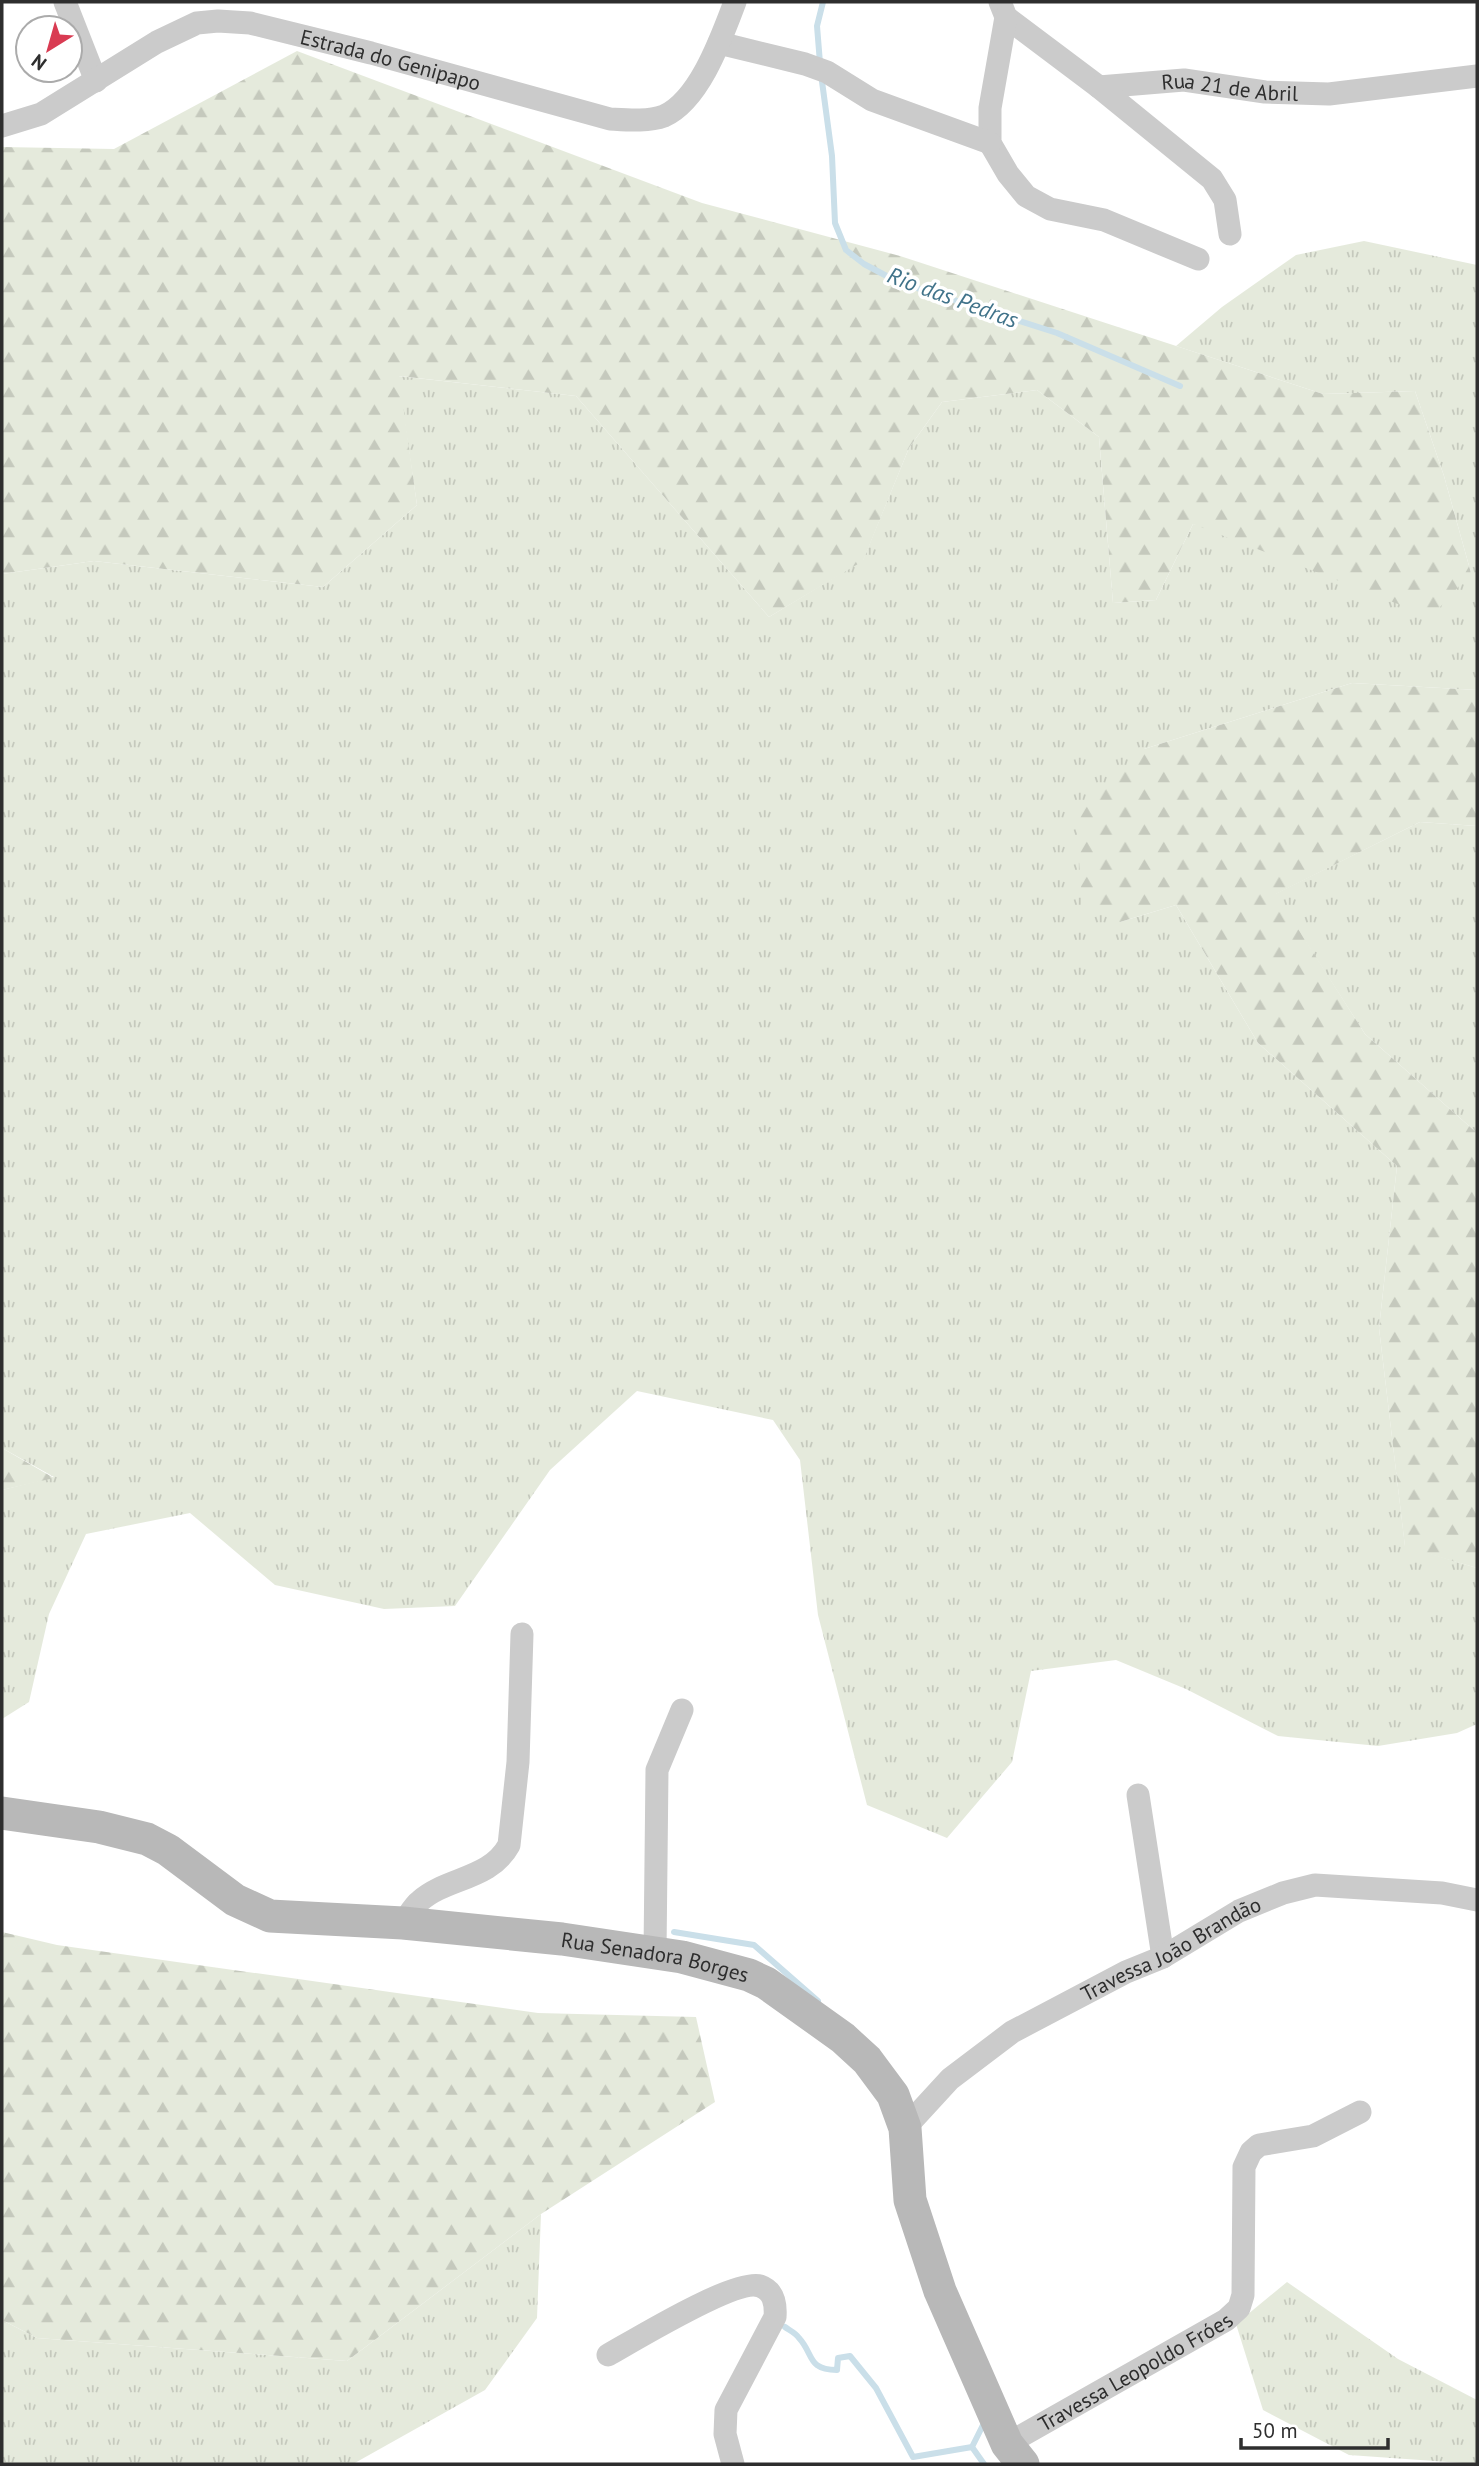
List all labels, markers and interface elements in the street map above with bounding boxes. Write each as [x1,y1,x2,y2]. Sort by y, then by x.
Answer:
north arrow [14,14,84,84]
street label: Estrada do Genipapo [298,23,484,96]
text: N [27,49,51,76]
street label: Rua 21 de Abril [1160,66,1299,107]
water label: Rio das Pedras [884,260,1023,334]
street label: Travessa João Brandão [1076,1890,1265,2007]
street label: Rua Senadora Borges [559,1926,752,1988]
street label: Travessa Leopoldo Fróes [1033,2307,1238,2437]
scale bar [1241,2406,1388,2450]
text: 50 m [1252,2417,1298,2444]

